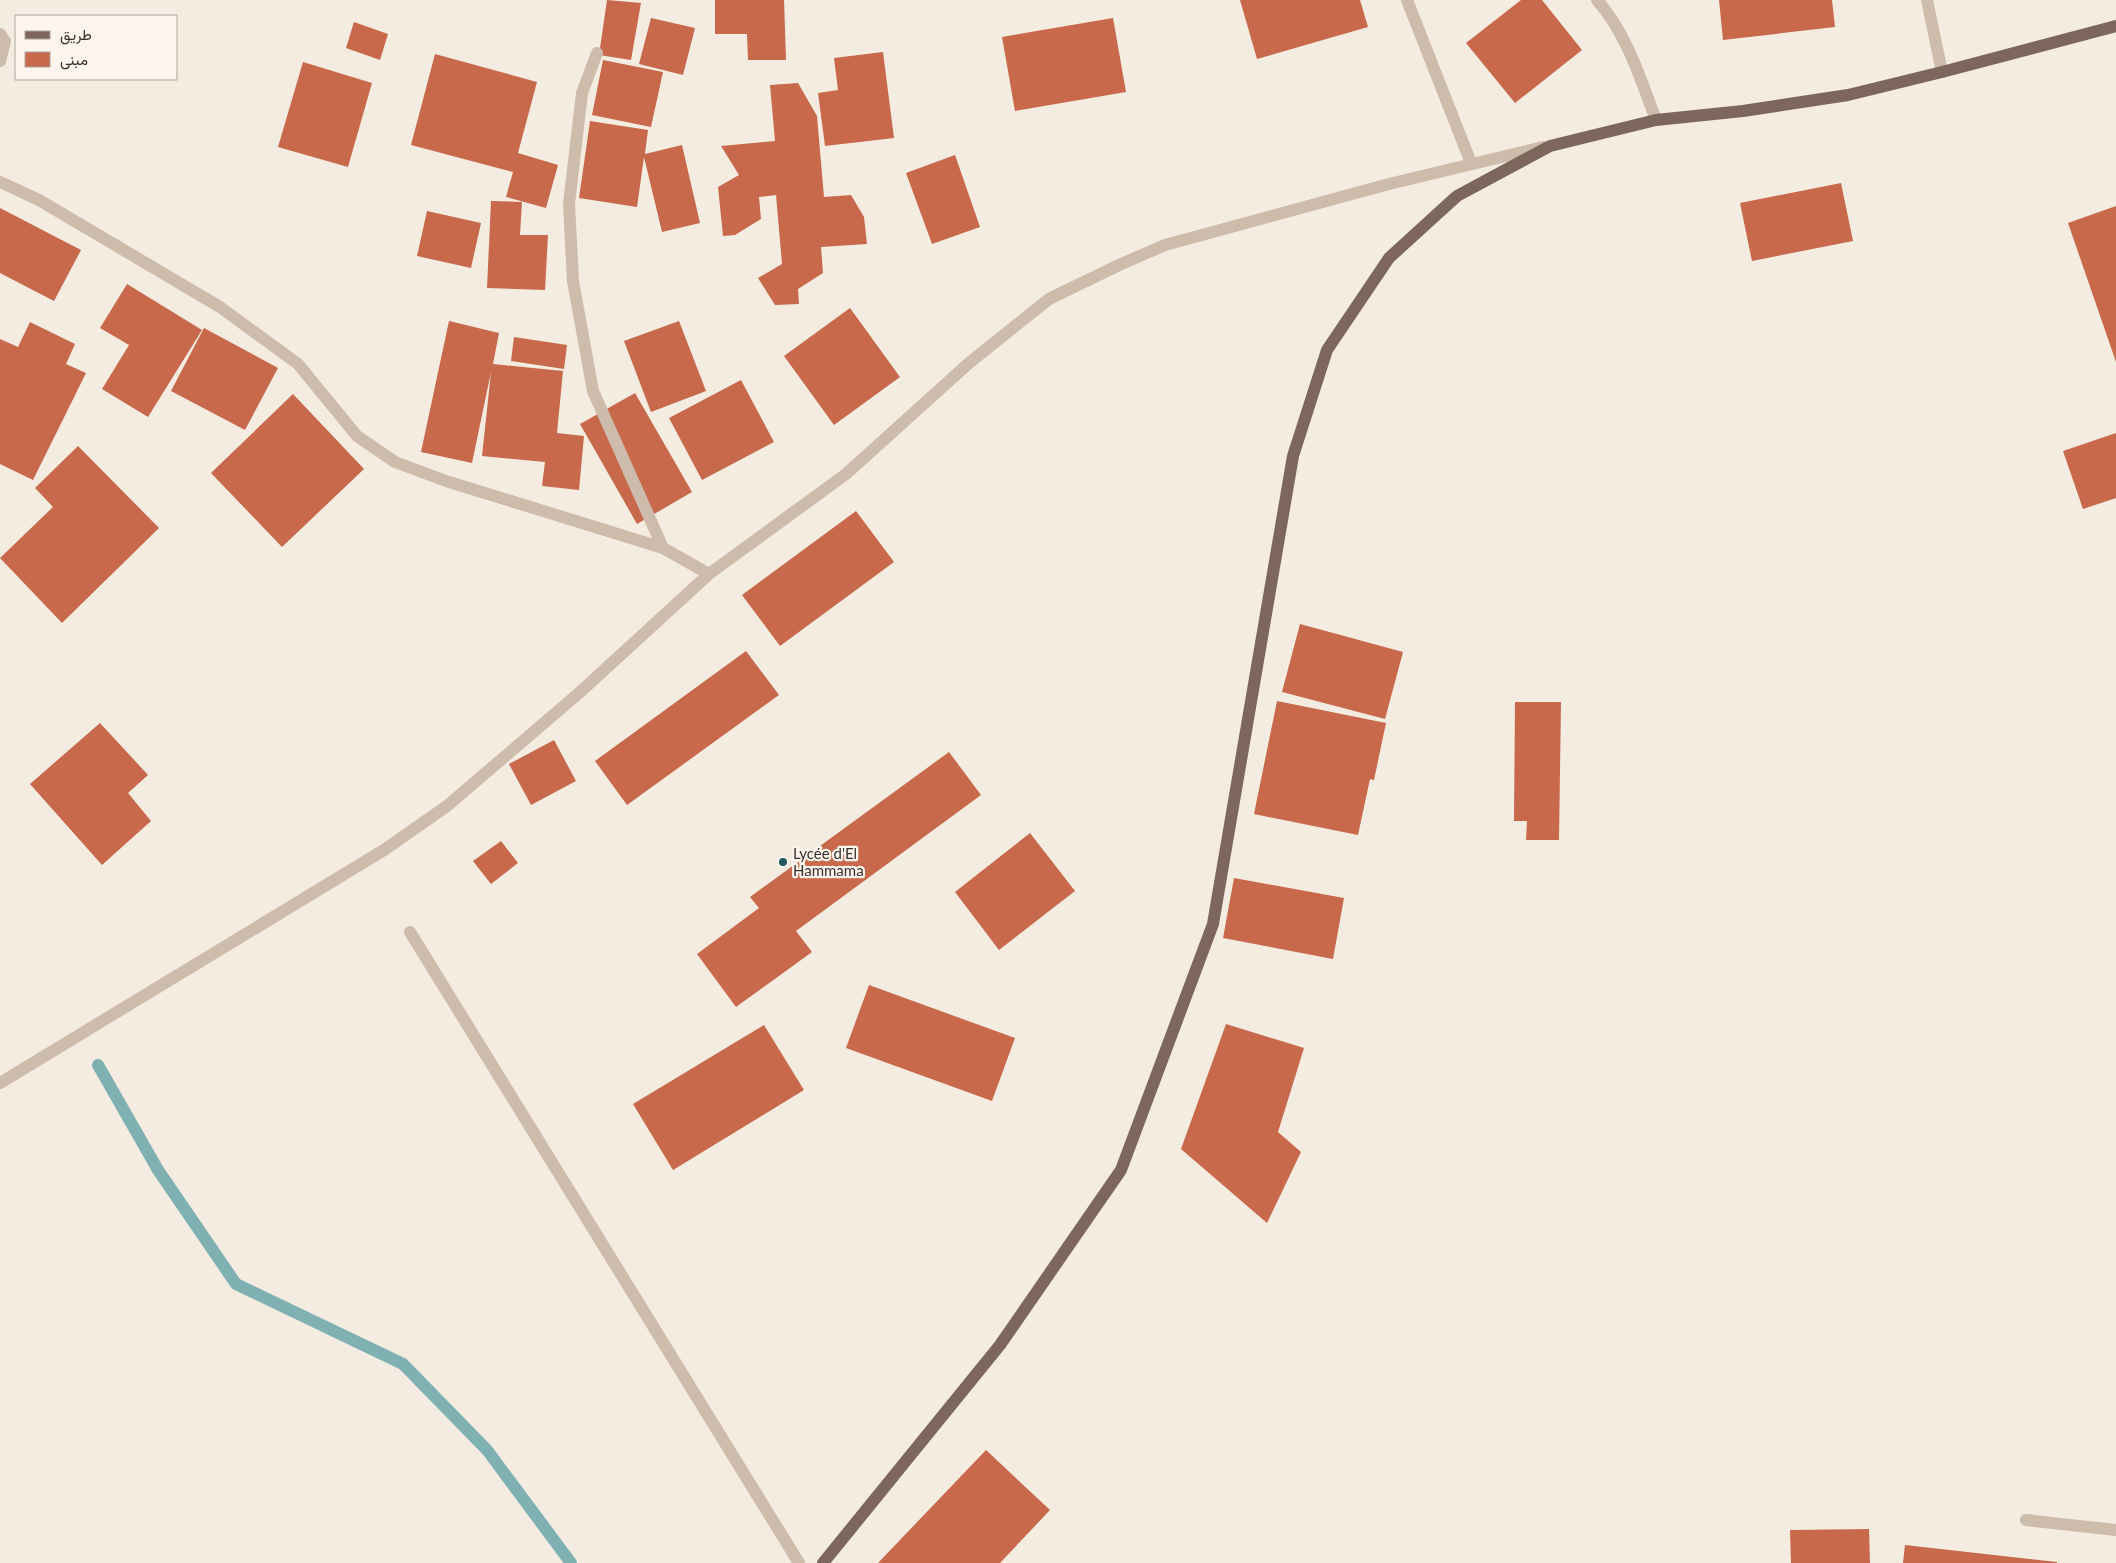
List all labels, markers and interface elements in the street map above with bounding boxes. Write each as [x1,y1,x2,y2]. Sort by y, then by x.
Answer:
legend [15,15,178,80]
text: طريق [60,25,92,45]
text: مبنى [60,50,88,70]
place label: Lycée d'El Hammama [793,844,864,879]
marker: Lycée d'El Hammama [777,856,789,868]

